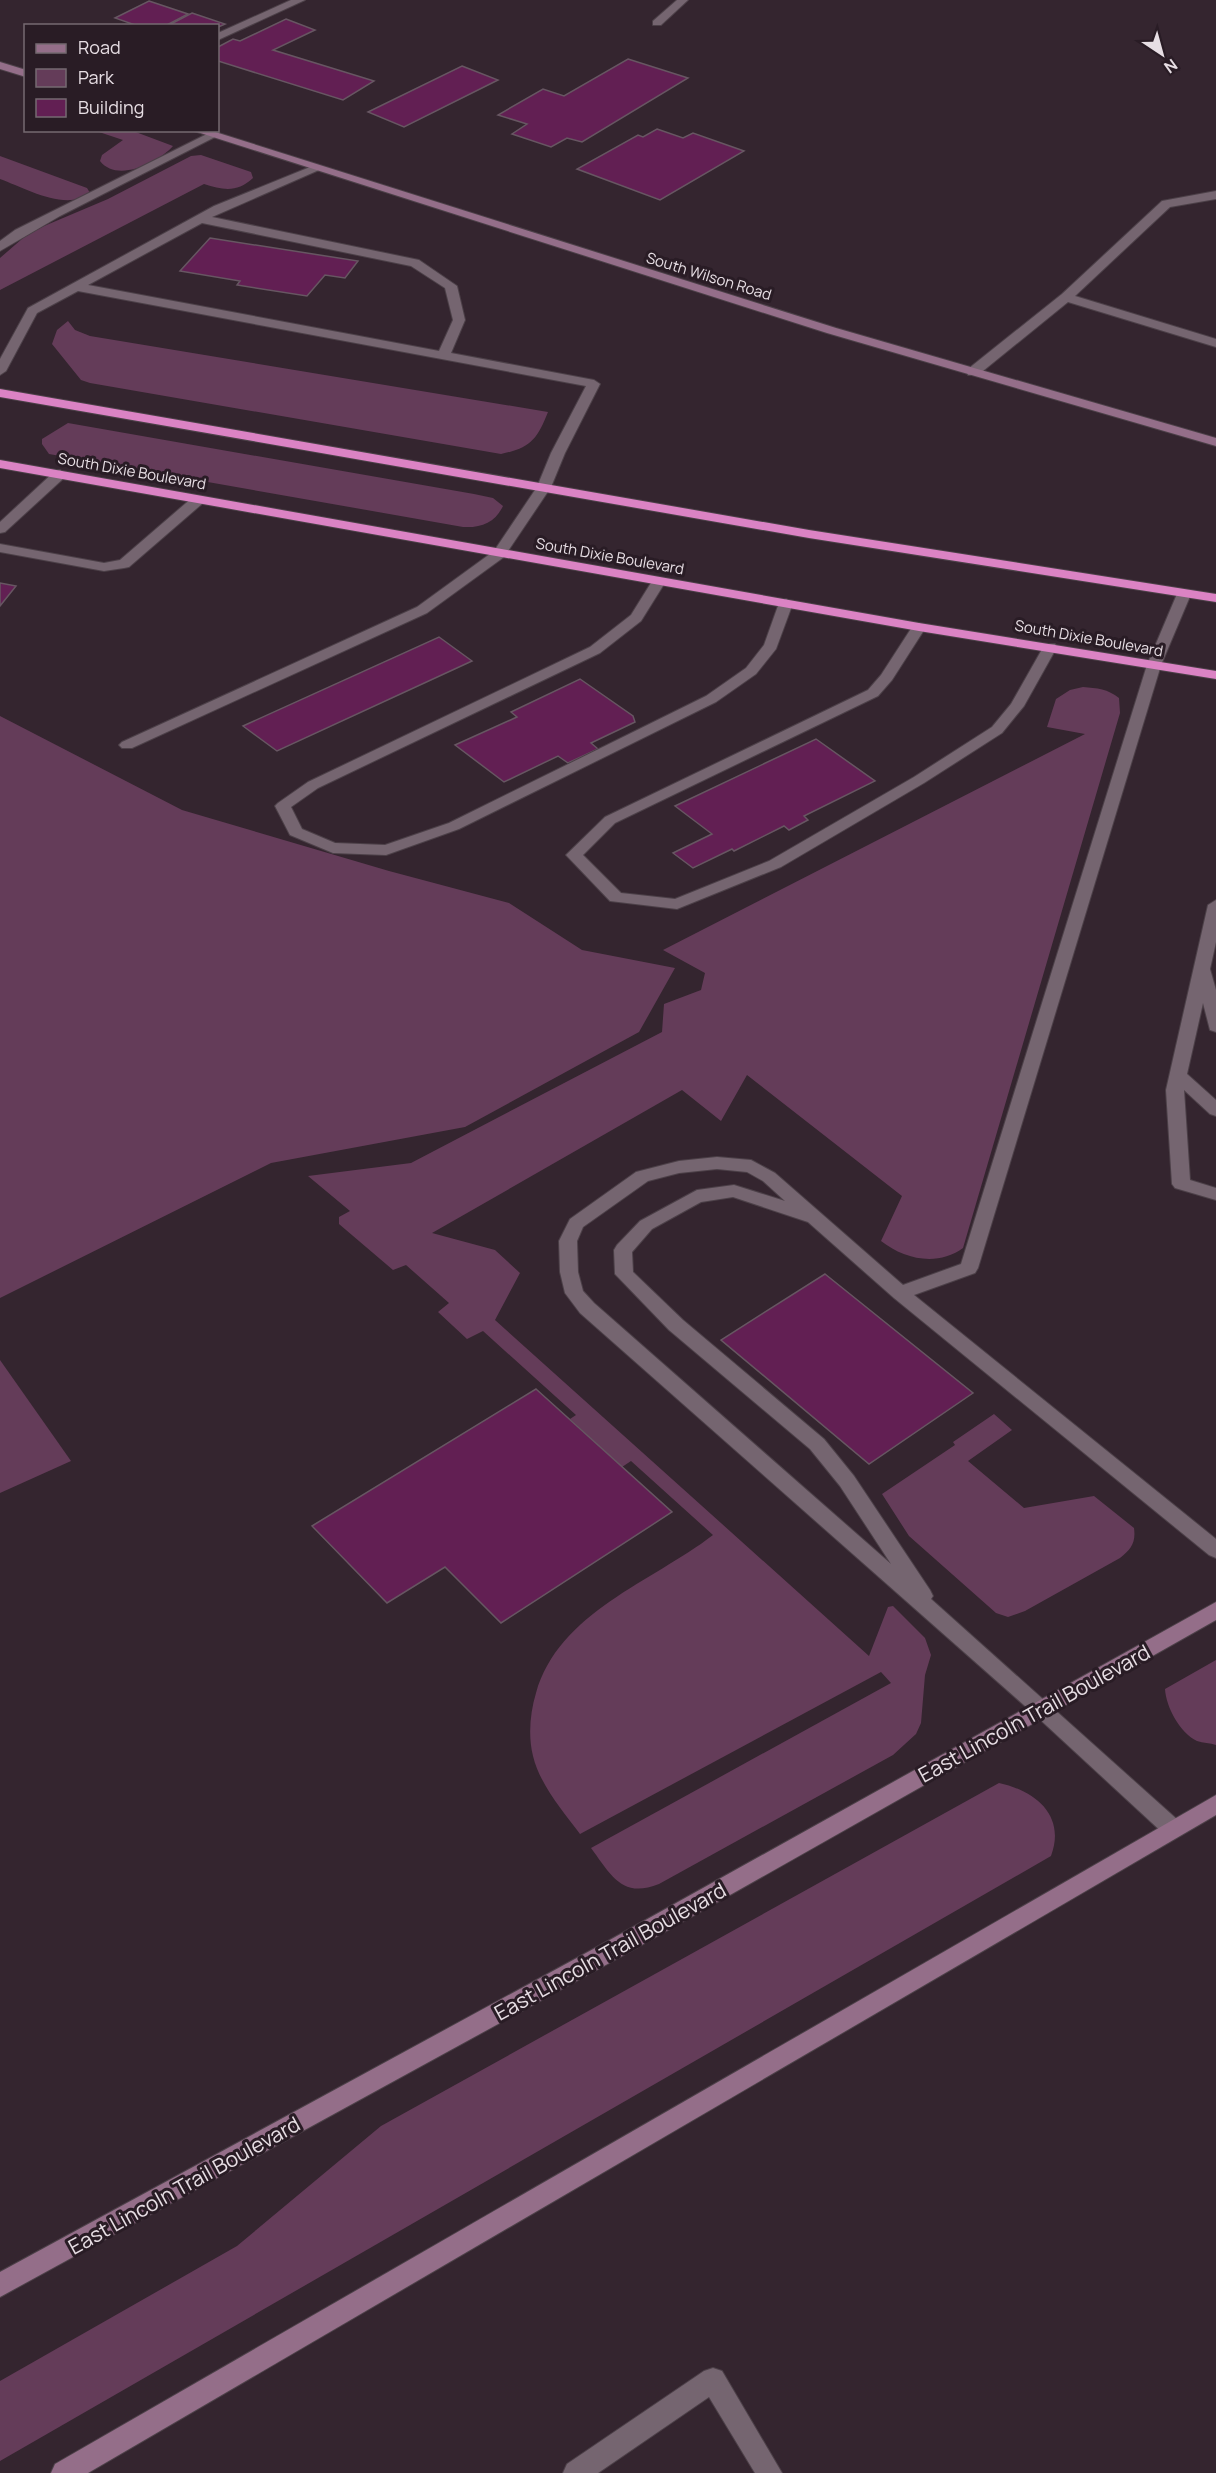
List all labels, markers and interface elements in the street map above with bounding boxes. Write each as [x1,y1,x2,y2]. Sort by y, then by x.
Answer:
legend [24,24,219,132]
north arrow [1132,24,1192,84]
text: Road [78,35,121,59]
text: N [1160,54,1182,78]
text: Park [78,65,115,89]
text: Building [78,95,144,119]
street label: South Wilson Road [644,247,774,305]
street label: South Dixie Boulevard [56,448,208,494]
street label: South Dixie Boulevard [534,533,686,579]
street label: South Dixie Boulevard [1013,615,1165,661]
street label: East Lincoln Trail Boulevard [913,1637,1155,1789]
street label: East Lincoln Trail Boulevard [489,1875,731,2027]
street label: East Lincoln Trail Boulevard [63,2109,305,2261]

